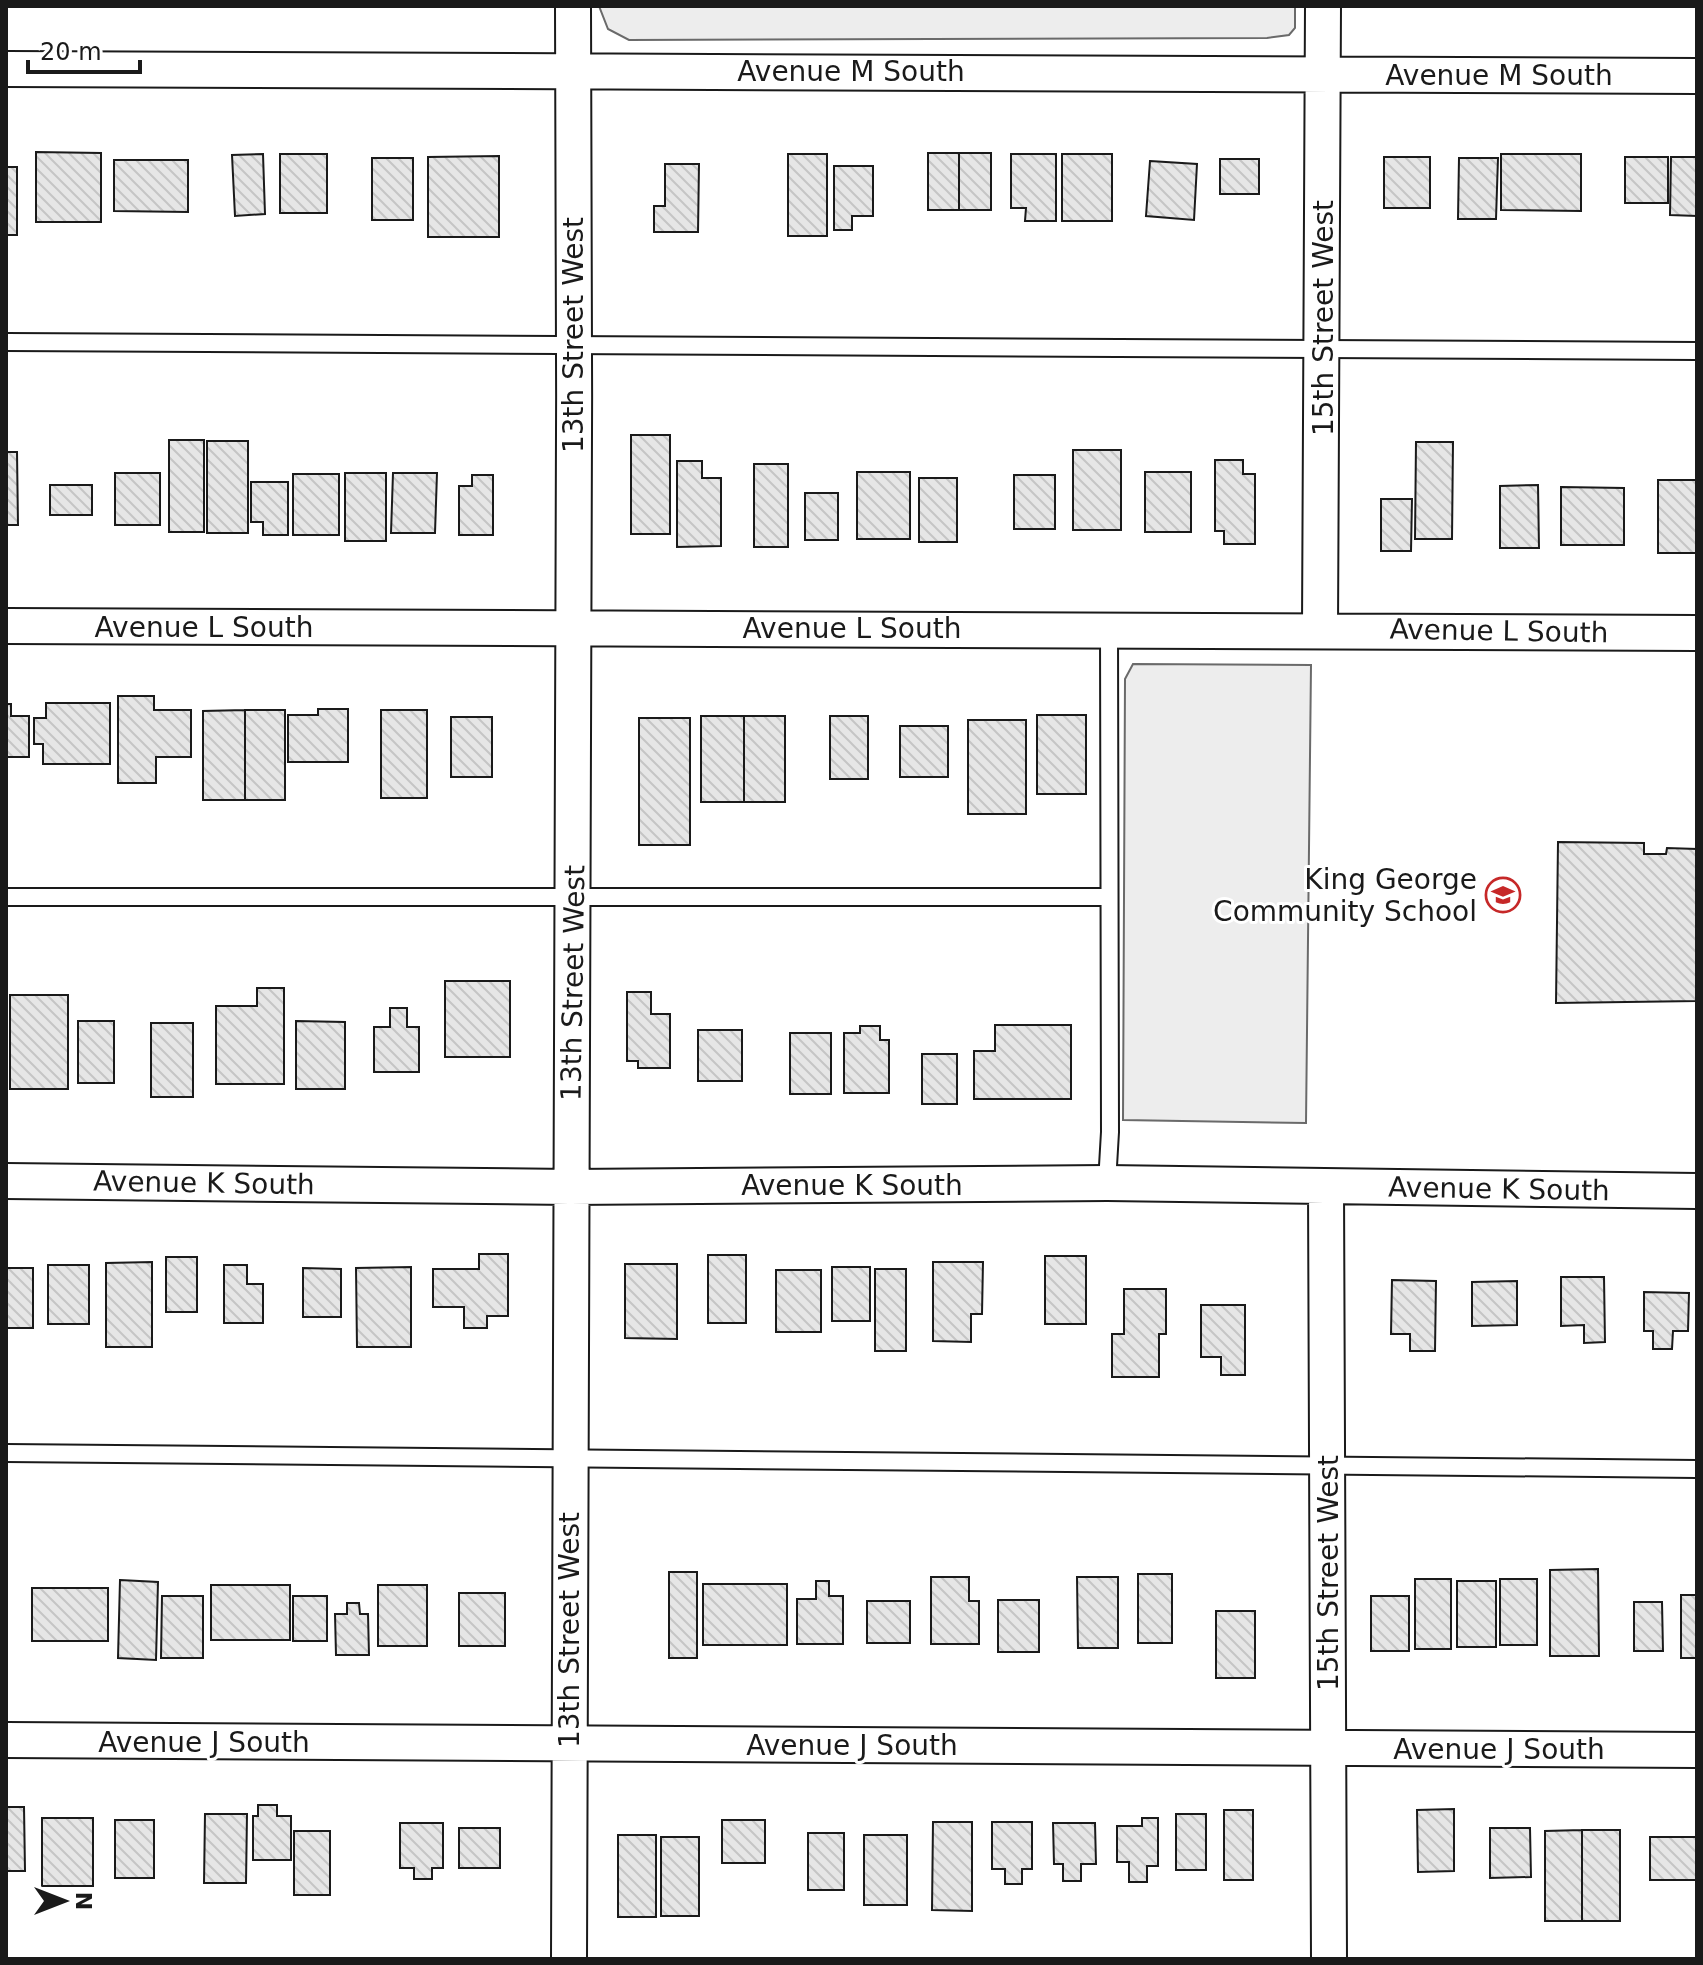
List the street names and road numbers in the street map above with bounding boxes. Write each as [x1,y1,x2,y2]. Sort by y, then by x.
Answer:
street label: Avenue M South [737,55,965,88]
street label: Avenue M South [1385,59,1613,92]
street label: 15th Street West [1307,200,1340,436]
street label: 13th Street West [557,217,590,453]
street label: Avenue L South [95,611,313,644]
street label: Avenue L South [743,612,961,645]
street label: Avenue L South [1389,613,1609,649]
street label: 13th Street West [554,865,592,1101]
street label: Avenue K South [93,1165,315,1201]
street label: Avenue K South [741,1169,963,1202]
street label: Avenue K South [1388,1171,1610,1207]
street label: 15th Street West [1312,1455,1345,1691]
street label: 13th Street West [553,1512,586,1748]
street label: Avenue J South [98,1726,310,1759]
street label: Avenue J South [746,1729,958,1762]
street label: Avenue J South [1393,1733,1605,1766]

